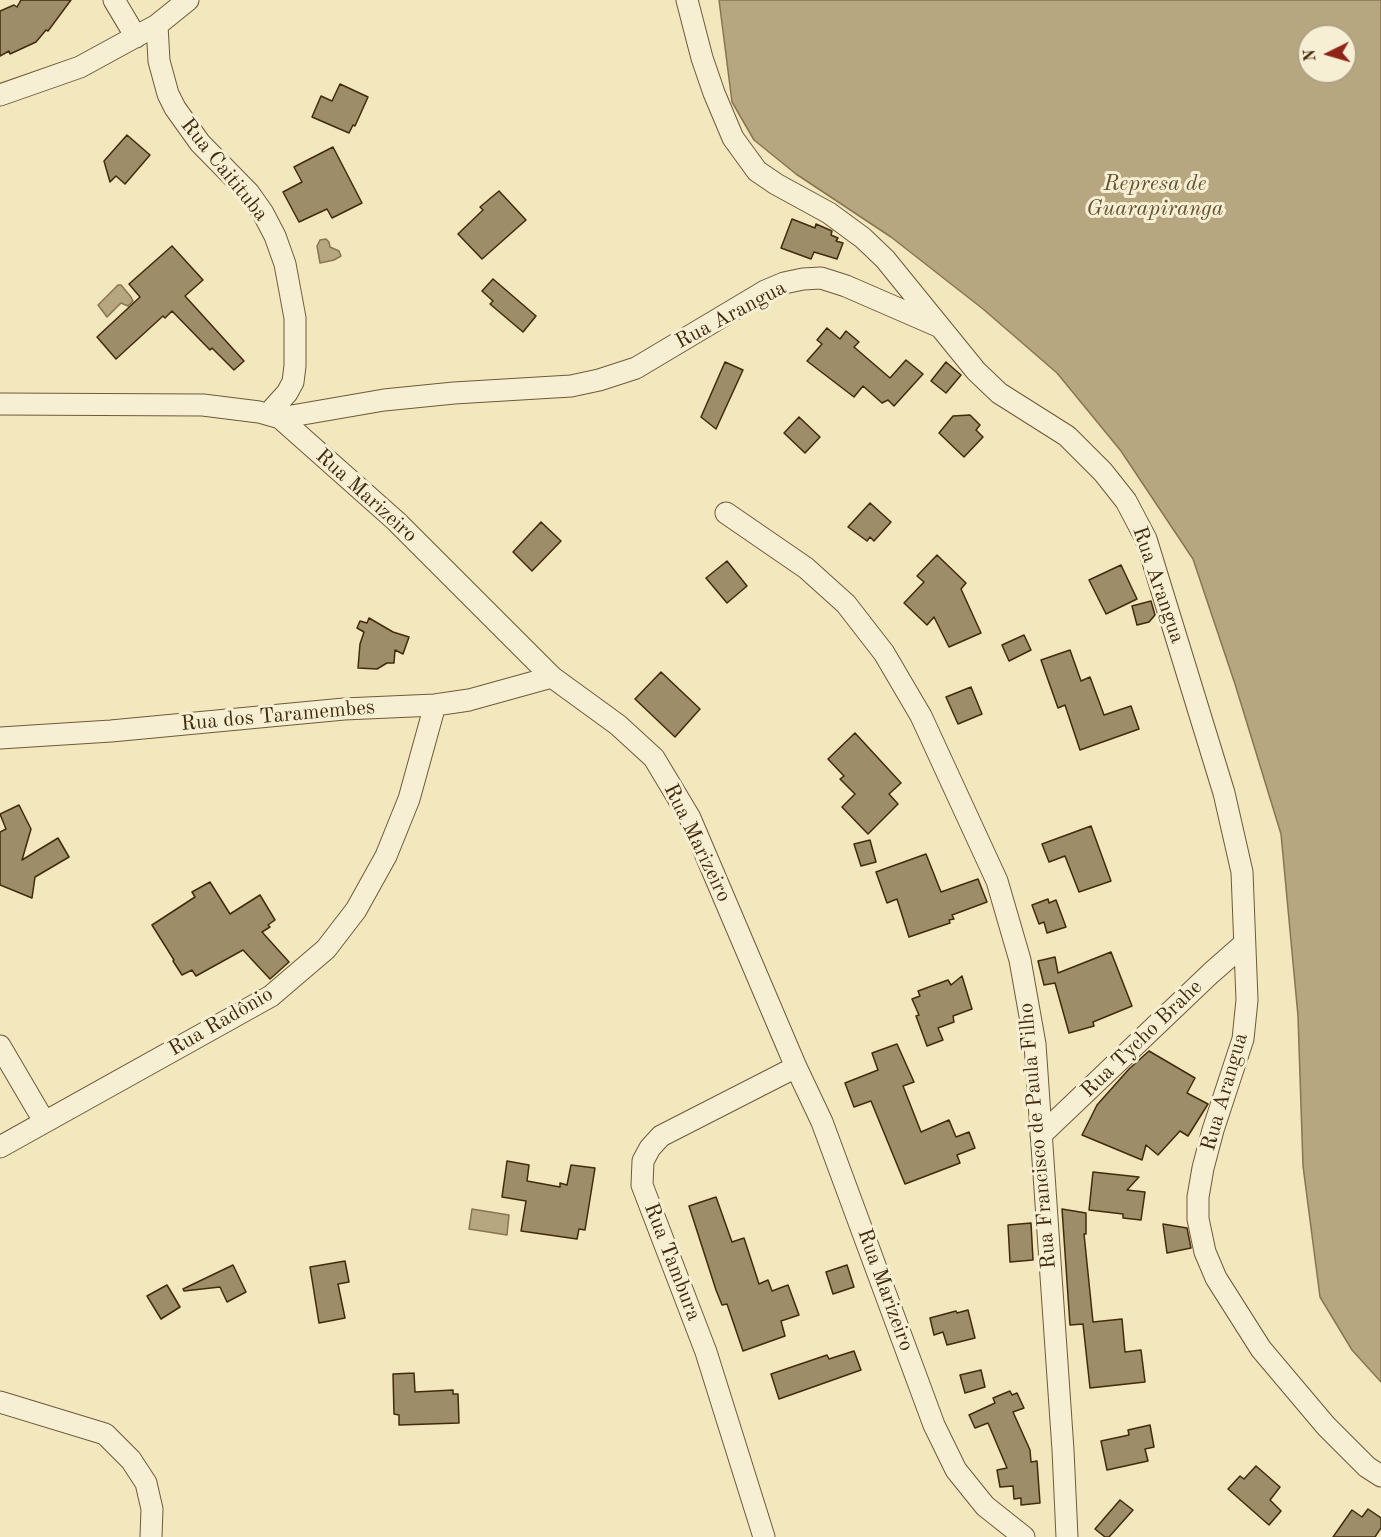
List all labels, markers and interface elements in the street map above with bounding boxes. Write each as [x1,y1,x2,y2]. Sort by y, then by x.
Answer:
north arrow [1297,24,1357,84]
text: N [1303,49,1320,62]
street label: Rua Caitituba [175,113,273,227]
water label: Represa de Guarapiranga [1086,171,1224,222]
street label: Rua Arangua [671,275,791,355]
street label: Rua Marizeiro [310,444,422,548]
street label: Rua Arangua [1126,523,1190,647]
street label: Rua dos Taramembes [180,695,376,737]
street label: Rua Marizeiro [658,780,736,906]
street label: Rua Tycho Brahe [1076,975,1208,1103]
street label: Rua Radônio [164,982,278,1062]
street label: Rua Francisco de Paula Filho [1014,1002,1062,1270]
street label: Rua Arangua [1196,1030,1254,1154]
street label: Rua Tambura [638,1199,706,1325]
street label: Rua Marizeiro [851,1225,919,1355]

